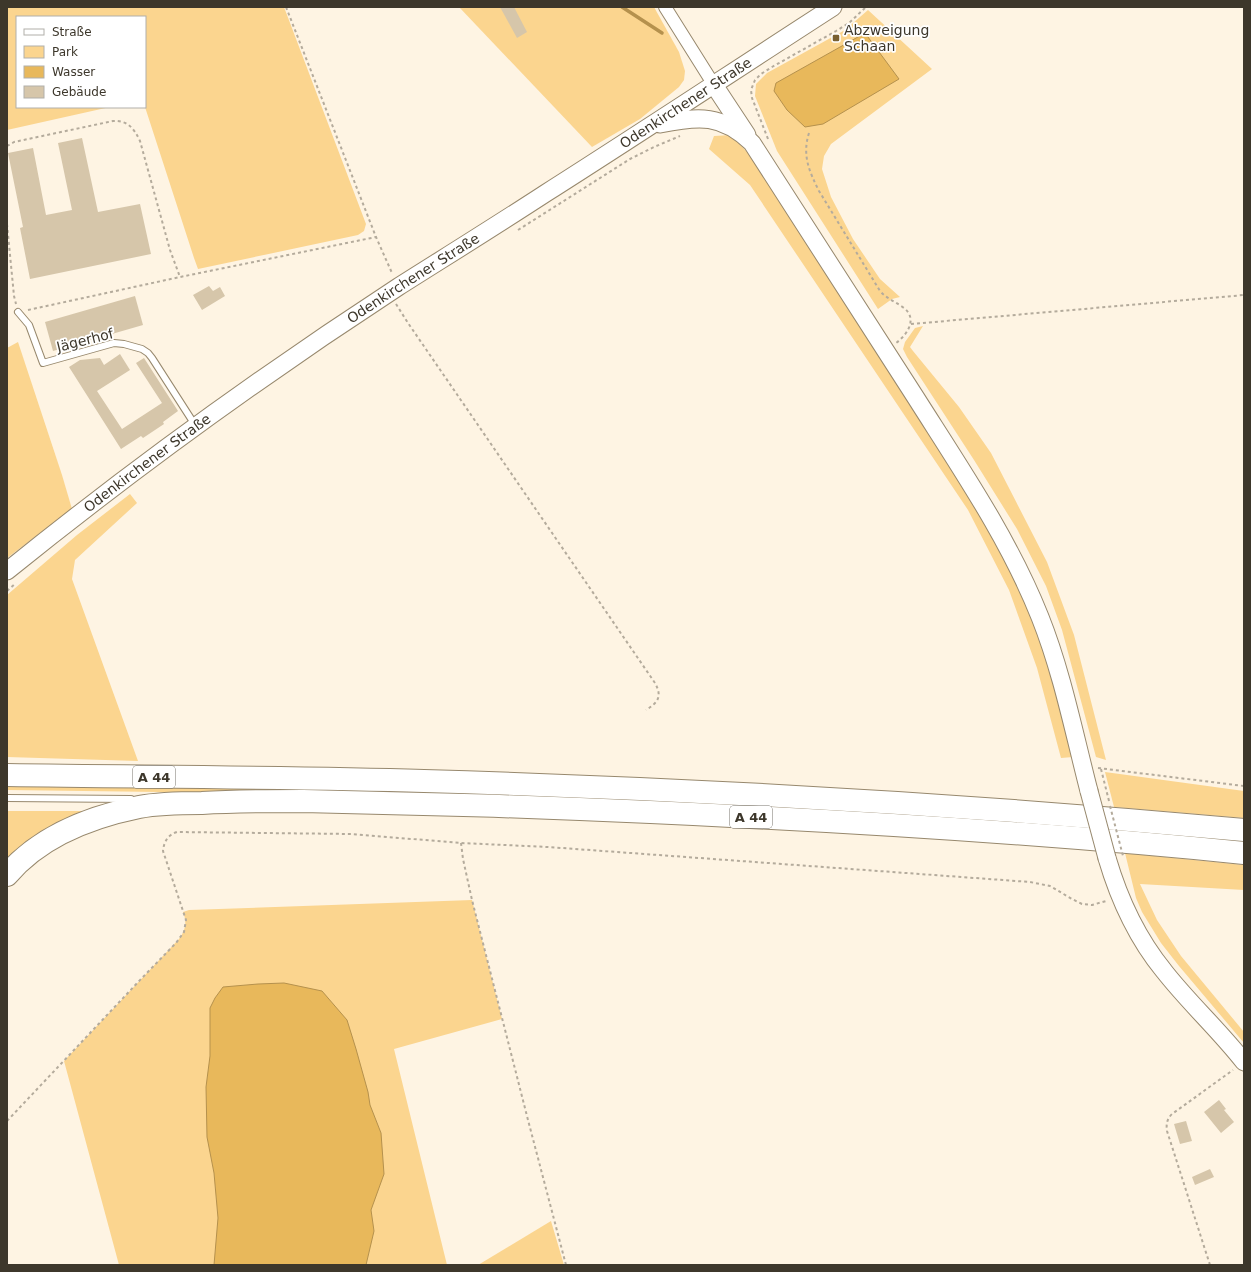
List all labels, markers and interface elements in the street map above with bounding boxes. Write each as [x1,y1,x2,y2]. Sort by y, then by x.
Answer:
legend [16,16,146,108]
place label: Abzweigung Schaan [844,22,929,54]
text: Straße [52,25,92,39]
marker: Abzweigung Schaan [831,33,841,43]
text: Park [52,45,78,59]
street label: Odenkirchener Straße [617,54,754,152]
text: Wasser [52,65,95,79]
text: Gebäude [52,85,106,99]
street label: Odenkirchener Straße [344,230,482,326]
street label: Jägerhof [54,325,116,355]
street label: Odenkirchener Straße [81,410,214,515]
road number: A 44 [133,766,175,788]
road number: A 44 [730,806,772,828]

